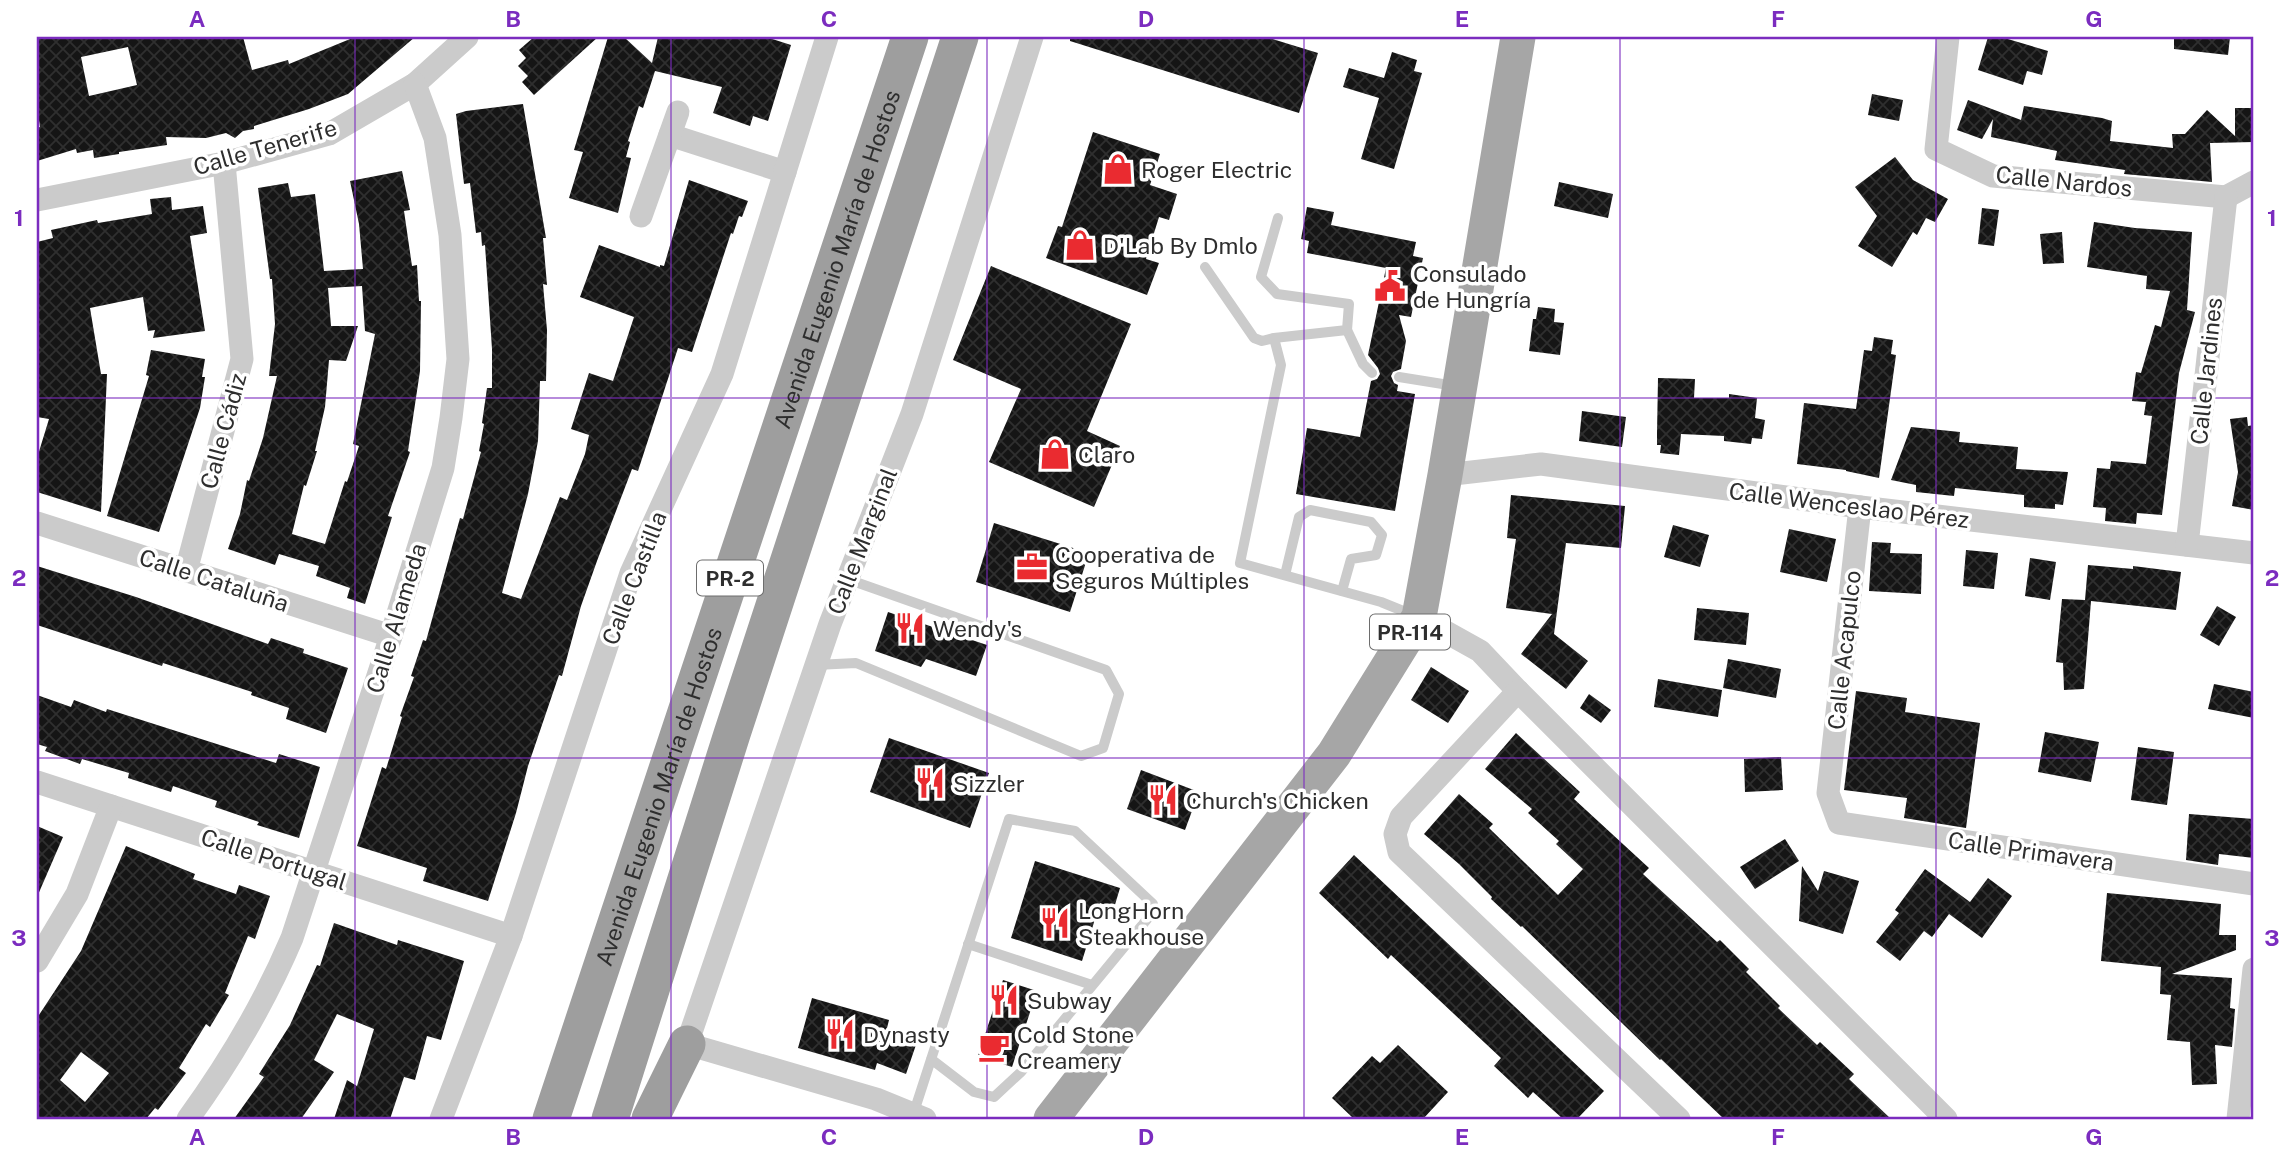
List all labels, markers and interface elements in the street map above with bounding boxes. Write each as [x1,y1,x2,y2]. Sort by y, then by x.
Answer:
text: A [189,5,206,32]
text: B [505,5,521,32]
text: C [821,5,837,32]
text: D [1138,5,1154,32]
text: E [1455,5,1469,32]
text: F [1771,5,1785,32]
text: G [2085,5,2103,32]
street label: Avenida Eugenio María de Hostos [768,86,905,432]
street label: Calle Tenerife [190,114,340,180]
shop icon: Roger Electric [1101,152,1135,186]
place label: Roger Electric [1141,156,1292,183]
street label: Calle Nardos [1994,160,2134,202]
text: 1 [14,204,24,231]
text: 1 [2267,204,2277,231]
shop icon: D'Lab By Dmlo [1063,228,1097,262]
place label: D'Lab By Dmlo [1103,232,1258,259]
place label: Consulado de Hungría [1413,260,1531,313]
public building icon: Consulado de Hungría [1373,269,1407,303]
street label: Calle Jardines [2185,296,2227,446]
street label: Calle Cádiz [195,370,251,492]
shop icon: Claro [1038,437,1072,471]
place label: Claro [1078,441,1135,468]
street label: Calle Marginal [822,464,902,618]
street label: Calle Wenceslao Pérez [1727,477,1971,533]
street label: Calle Castilla [596,508,672,648]
street label: Calle Alameda [360,540,432,696]
place label: Cooperativa de Seguros Múltiples [1055,541,1249,594]
street label: Calle Cataluña [136,543,292,617]
office icon: Cooperativa de Seguros Múltiples [1015,550,1049,584]
road number: PR-2 [697,560,763,596]
text: 2 [12,564,26,591]
text: 2 [2265,564,2279,591]
street label: Calle Acapulco [1822,569,1866,731]
restaurant icon: Wendy's [893,611,927,645]
road number: PR-114 [1370,614,1450,650]
place label: Wendy's [933,615,1022,642]
street label: Avenida Eugenio María de Hostos [589,624,727,969]
restaurant icon: Sizzler [913,766,947,800]
place label: Sizzler [953,770,1025,797]
restaurant icon: Church's Chicken [1146,783,1180,817]
place label: Church's Chicken [1186,787,1369,814]
street label: Calle Portugal [198,823,350,895]
street label: Calle Primavera [1946,826,2116,876]
place label: LongHorn Steakhouse [1078,897,1204,950]
restaurant icon: LongHorn Steakhouse [1038,906,1072,940]
text: 3 [11,924,27,951]
text: 3 [2264,924,2280,951]
restaurant icon: Subway [987,983,1021,1017]
place label: Subway [1027,987,1112,1014]
restaurant icon: Dynasty [823,1017,857,1051]
place label: Dynasty [863,1021,950,1048]
place label: Cold Stone Creamery [1017,1021,1134,1074]
cafe icon: Cold Stone Creamery [977,1030,1011,1064]
text: A [189,1123,206,1150]
text: B [505,1123,521,1150]
text: C [821,1123,837,1150]
text: D [1138,1123,1154,1150]
text: E [1455,1123,1469,1150]
text: F [1771,1123,1785,1150]
text: G [2085,1123,2103,1150]

